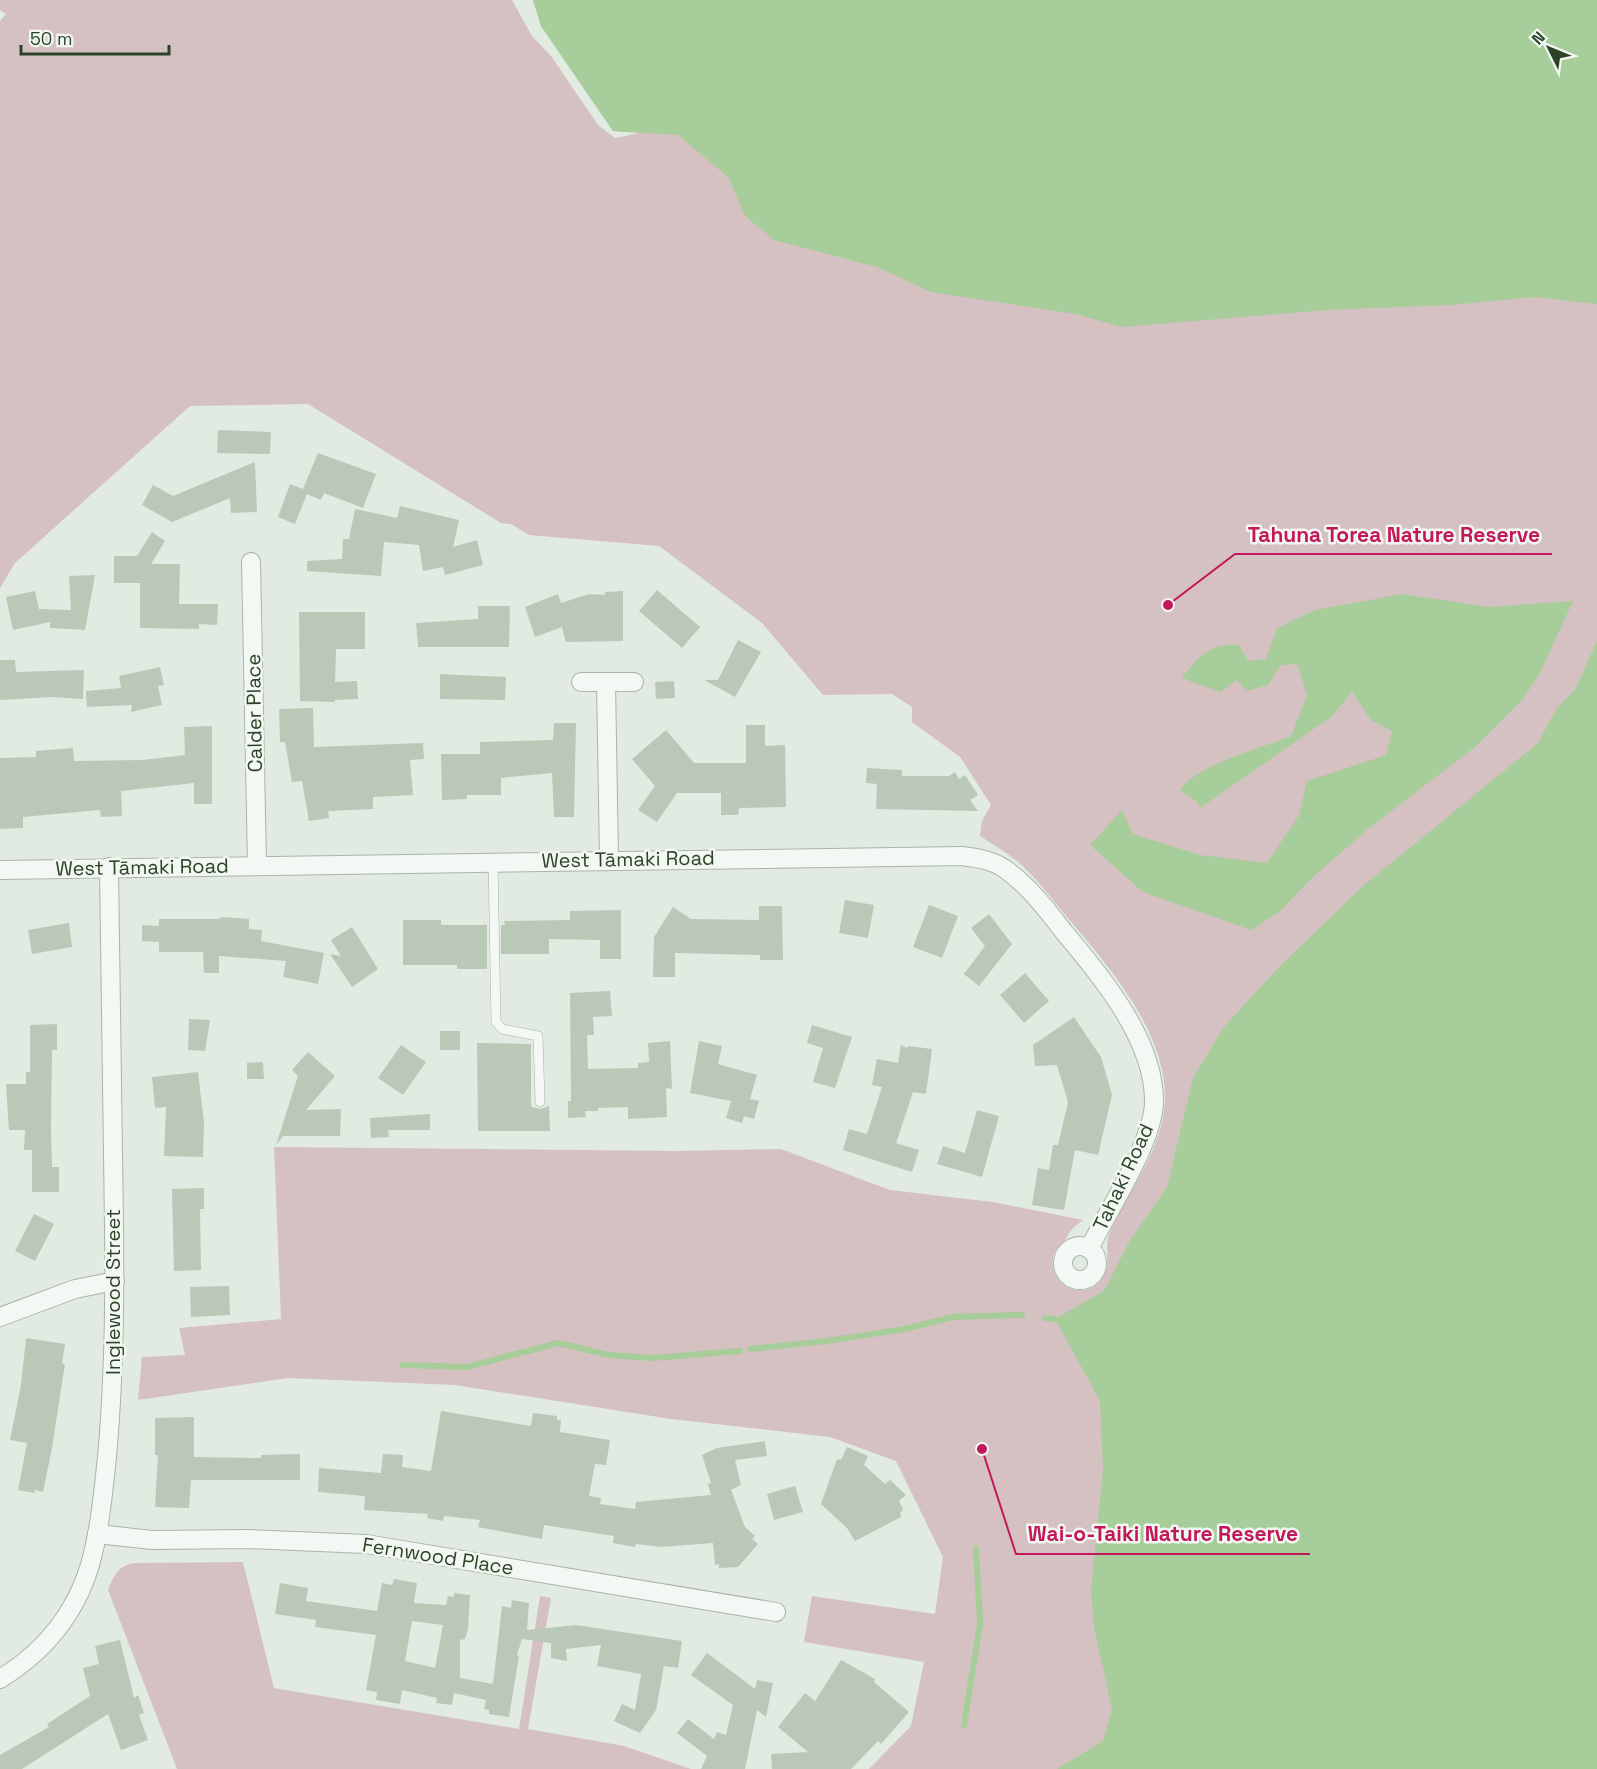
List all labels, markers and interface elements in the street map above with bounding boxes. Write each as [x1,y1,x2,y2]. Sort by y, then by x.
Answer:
scale bar [21,18,170,56]
north arrow [1519,18,1579,78]
text: 50 m [30,27,72,50]
text: N [1527,27,1550,49]
callout: Tahuna Torea Nature Reserve [1235,515,1552,554]
text: Tahuna Torea Nature Reserve [1248,521,1540,548]
street label: Calder Place [240,653,268,773]
street label: West Tāmaki Road [541,844,715,874]
street label: West Tāmaki Road [55,852,229,882]
street label: Tahaki Road [1087,1119,1159,1235]
street label: Inglewood Street [100,1209,126,1375]
callout: Wai-o-Taiki Nature Reserve [1016,1515,1310,1554]
text: Wai-o-Taiki Nature Reserve [1028,1520,1298,1547]
street label: Fernwood Place [361,1531,515,1581]

